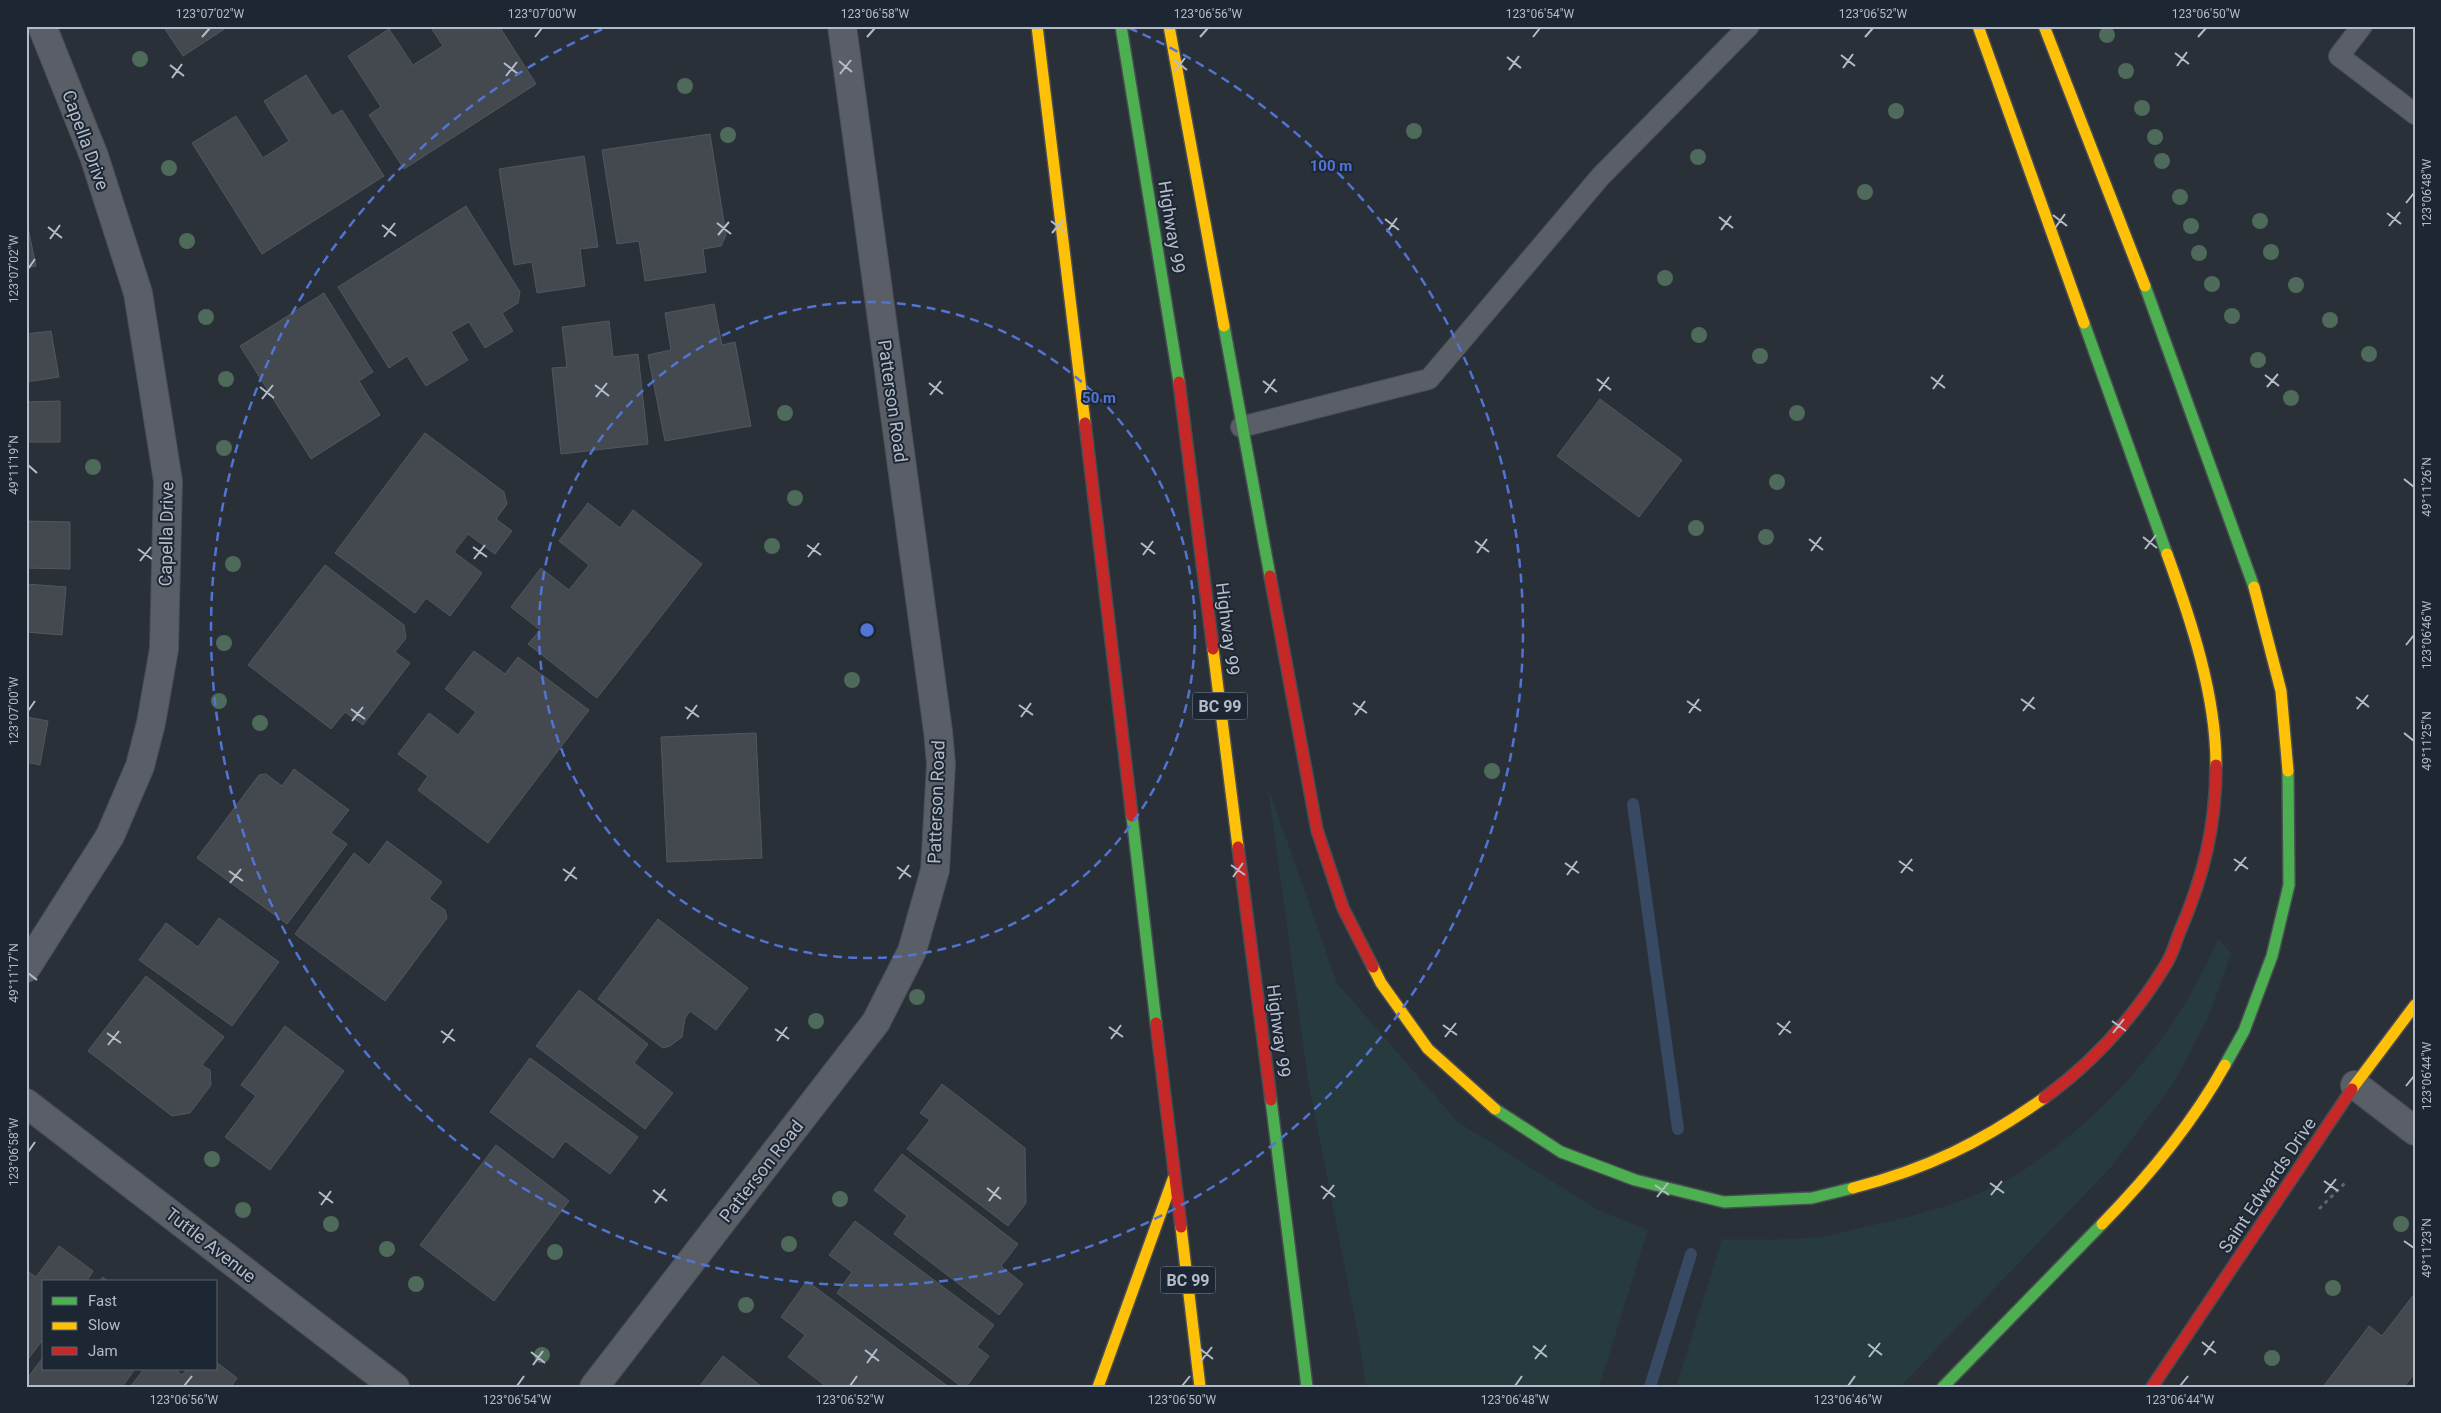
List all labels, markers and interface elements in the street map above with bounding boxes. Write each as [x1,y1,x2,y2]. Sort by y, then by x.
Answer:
text: 123°07'02"W [176,7,244,21]
text: 123°07'00"W [508,7,576,21]
text: 123°06'58"W [841,7,909,21]
text: 123°06'56"W [1174,7,1242,21]
text: 123°06'54"W [1506,7,1574,21]
text: 123°06'52"W [1839,7,1907,21]
text: 123°06'50"W [2172,7,2240,21]
street label: Capella Drive [58,87,114,193]
text: 100 m [1310,157,1352,175]
text: 123°06'48"W [2420,159,2434,227]
street label: Highway 99 [1154,179,1190,275]
text: 123°07'02"W [7,235,21,303]
street label: Patterson Road [874,338,912,464]
text: 50 m [1082,389,1116,407]
text: 49°11'19"N [7,435,21,495]
text: 49°11'26"N [2420,457,2434,517]
street label: Capella Drive [155,482,177,586]
street label: Highway 99 [1212,581,1244,677]
text: 123°06'46"W [2420,601,2434,669]
centre of rings [858,621,876,639]
text: 123°07'00"W [7,677,21,745]
road number: BC 99 [1192,692,1248,719]
text: 49°11'25"N [2420,711,2434,771]
street label: Patterson Road [923,740,949,864]
text: 49°11'17"N [7,943,21,1003]
street label: Highway 99 [1263,983,1295,1079]
text: 123°06'44"W [2420,1042,2434,1110]
street label: Saint Edwards Drive [2214,1113,2320,1257]
street label: Patterson Road [715,1116,807,1226]
text: 123°06'58"W [7,1118,21,1186]
street label: Tuttle Avenue [162,1203,260,1287]
text: 49°11'23"N [2420,1218,2434,1278]
road number: BC 99 [1160,1266,1216,1294]
legend [42,1280,218,1370]
text: Fast [88,1292,117,1310]
text: Slow [88,1316,120,1334]
text: Jam [88,1342,118,1360]
text: 123°06'56"W [150,1393,218,1407]
text: 123°06'54"W [483,1393,551,1407]
text: 123°06'52"W [816,1393,884,1407]
text: 123°06'50"W [1148,1393,1216,1407]
text: 123°06'48"W [1481,1393,1549,1407]
text: 123°06'46"W [1814,1393,1882,1407]
text: 123°06'44"W [2146,1393,2214,1407]

